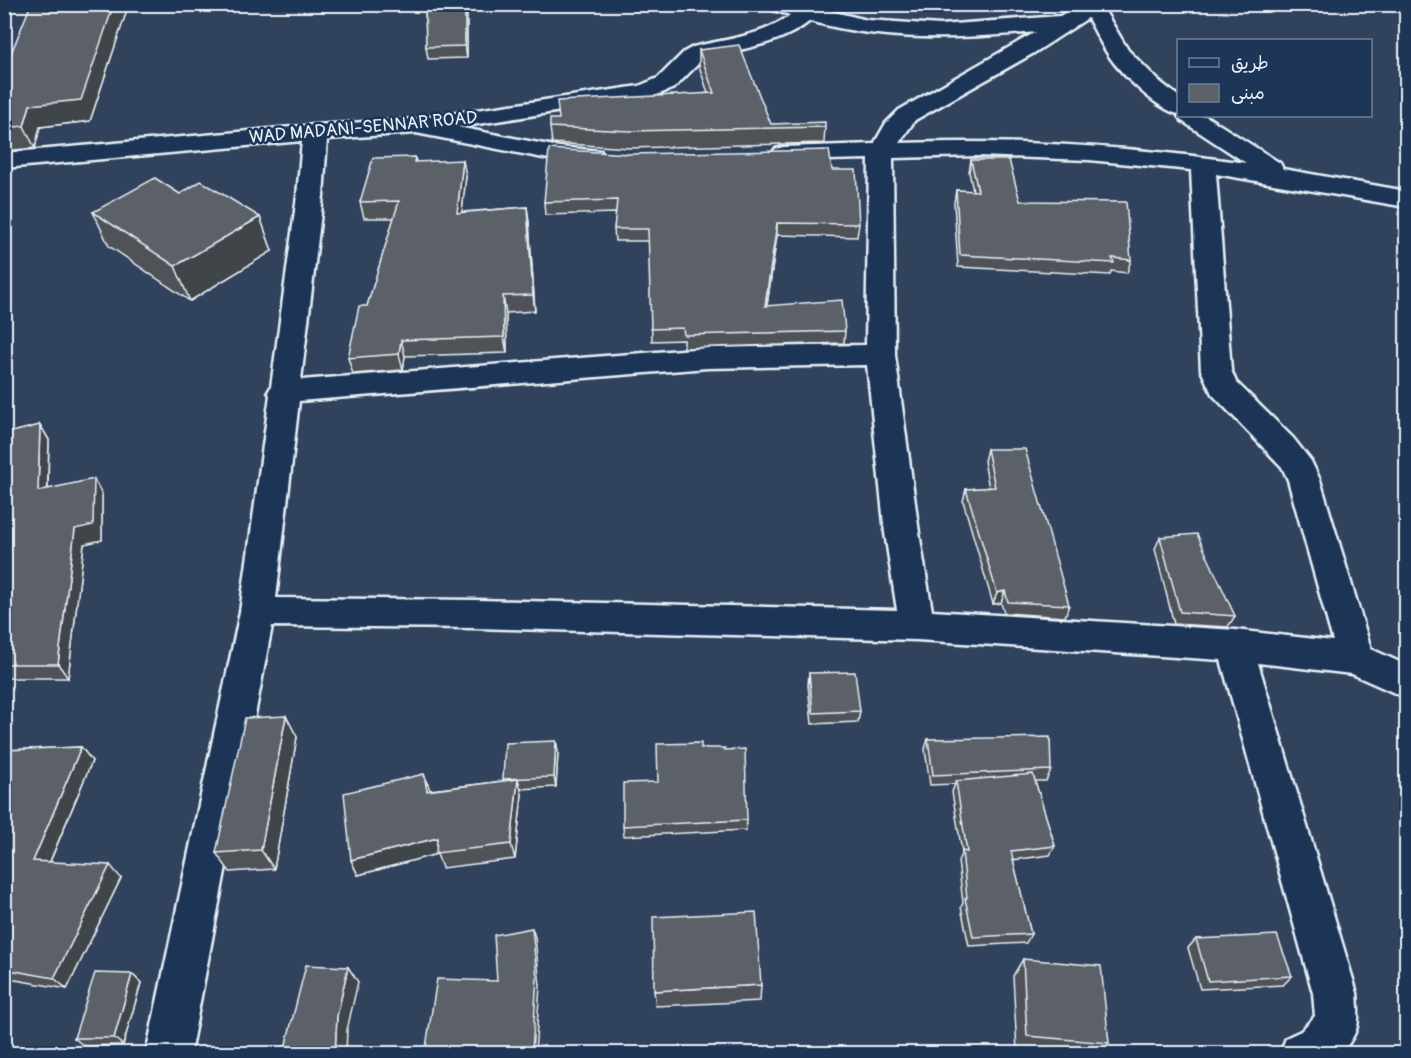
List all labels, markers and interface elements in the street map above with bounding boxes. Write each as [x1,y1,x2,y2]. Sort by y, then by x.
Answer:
legend [1177,39,1372,117]
text: طريق [1231,52,1269,75]
text: مبنى [1231,82,1265,105]
street label: WAD MADANI-SENNAR ROAD [248,106,478,149]

